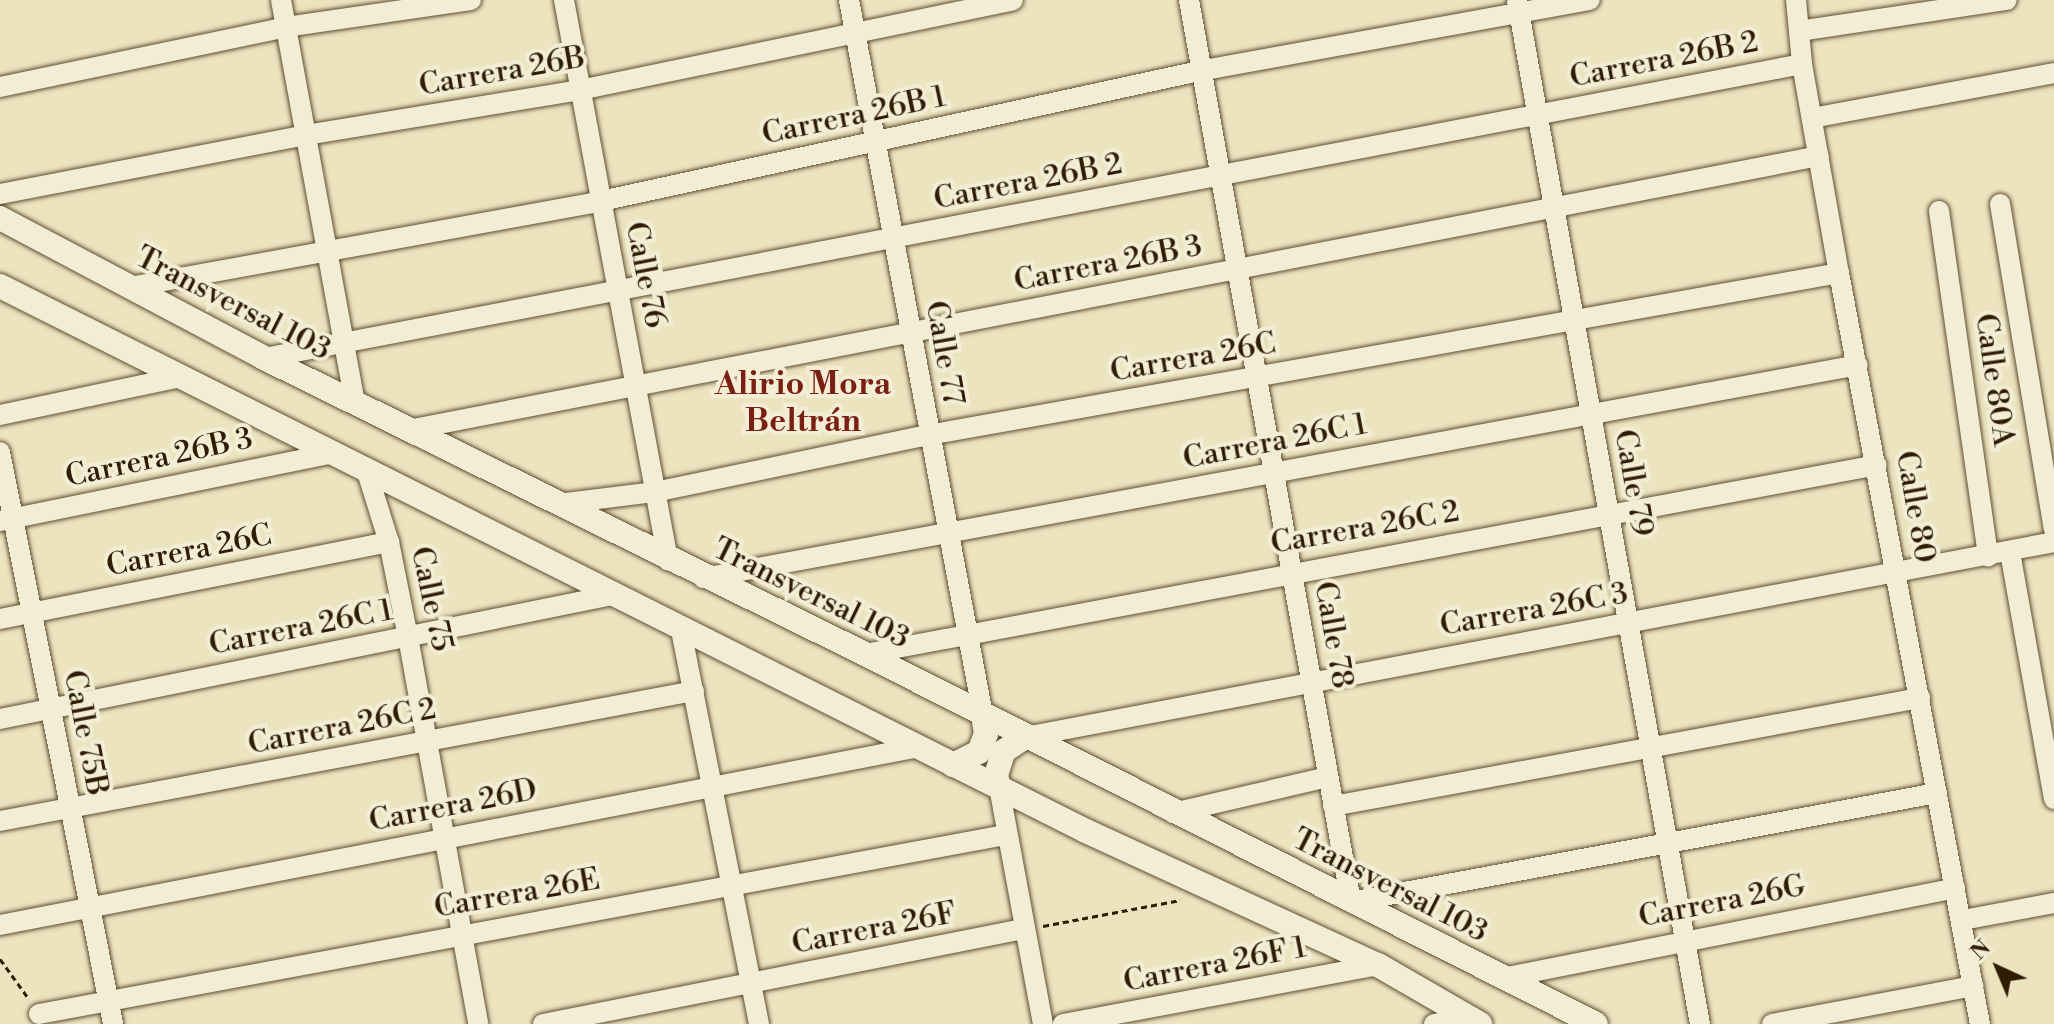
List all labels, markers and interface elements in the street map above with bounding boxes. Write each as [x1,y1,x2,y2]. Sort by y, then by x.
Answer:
street label: Carrera 26B 2 [1567,24,1761,96]
street label: Carrera 26B [416,40,588,104]
street label: Carrera 26B 1 [759,79,949,153]
street label: Carrera 26B 2 [931,146,1125,218]
street label: Calle 76 [617,219,673,331]
street label: Carrera 26B 3 [1011,228,1205,300]
street label: Transversal 103 [130,239,336,369]
street label: Calle 77 [917,298,971,408]
street label: Calle 80A [1967,311,2021,449]
street label: Carrera 26C [1107,326,1279,390]
district label: Alirio Mora Beltrán [715,366,891,441]
street label: Carrera 26C 1 [1180,407,1370,477]
street label: Carrera 26B 3 [62,421,256,495]
street label: Calle 79 [1606,427,1660,539]
street label: Calle 80 [1887,448,1943,566]
street label: Carrera 26C 2 [1268,494,1462,562]
street label: Carrera 26C [103,517,275,585]
street label: Transversal 103 [707,531,915,657]
street label: Calle 75 [402,543,460,655]
street label: Carrera 26C 3 [1437,576,1631,644]
street label: Calle 78 [1306,579,1360,691]
street label: Carrera 26C 1 [206,593,396,663]
street label: Calle 75B [55,667,115,799]
street label: Carrera 26C 2 [245,691,439,763]
street label: Carrera 26D [366,772,540,840]
street label: Transversal 103 [1287,821,1493,951]
street label: Carrera 26E [431,862,603,926]
street label: Carrera 26G [1636,868,1808,936]
street label: Carrera 26F [789,895,959,963]
north arrow [1958,928,2038,1008]
street label: Carrera 26F 1 [1120,930,1310,1000]
text: N [1965,935,1997,966]

